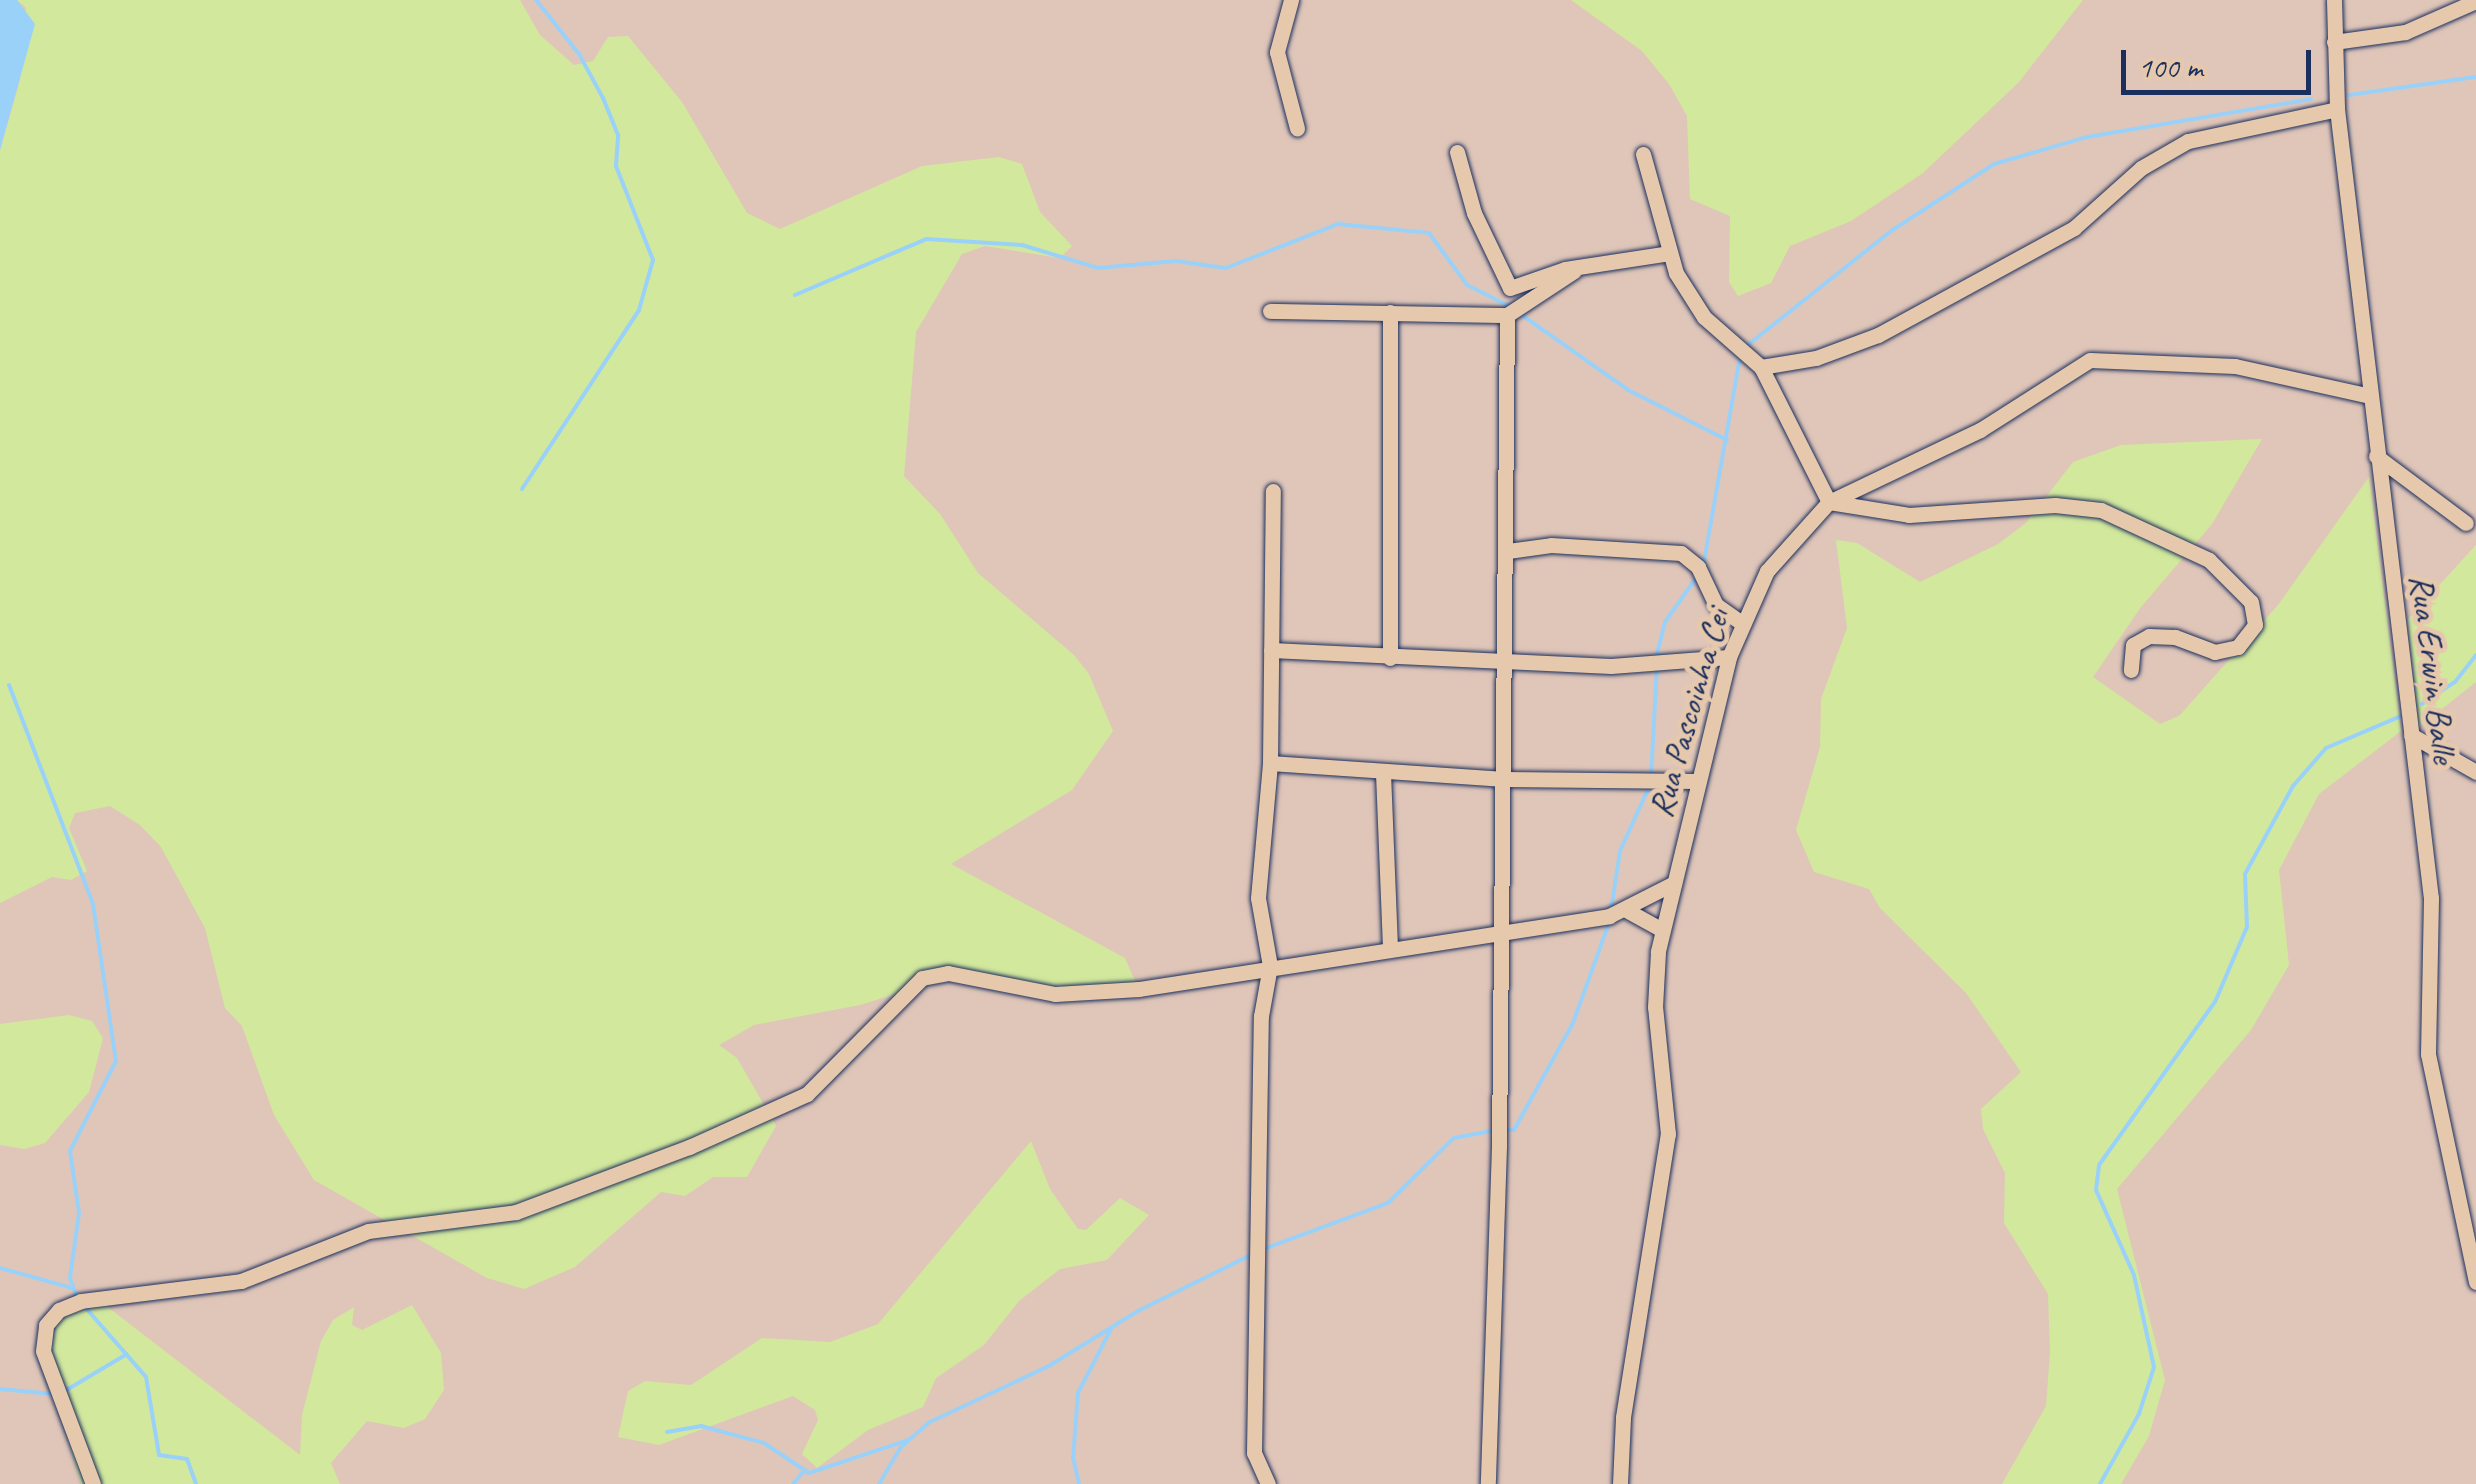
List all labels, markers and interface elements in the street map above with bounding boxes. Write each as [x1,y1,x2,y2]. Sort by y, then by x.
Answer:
scale bar [2126,30,2316,92]
text: 100 m [2138,48,2203,86]
street label: Rua Erwin Balle [2401,572,2465,766]
street label: Rua Pascoinha Cei [1639,603,1739,823]

